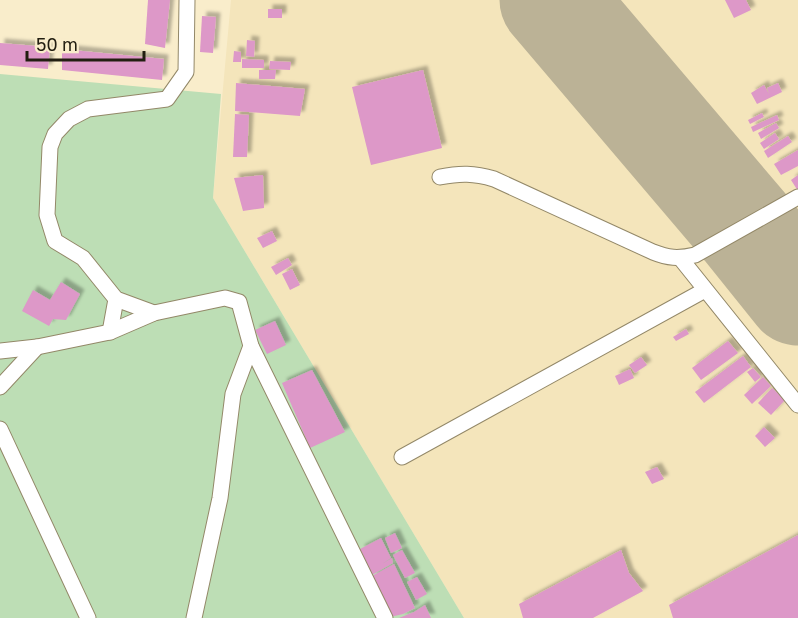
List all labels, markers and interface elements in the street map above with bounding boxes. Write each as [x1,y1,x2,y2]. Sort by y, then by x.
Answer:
scale bar [27,24,144,62]
text: 50 m [36,33,78,55]

